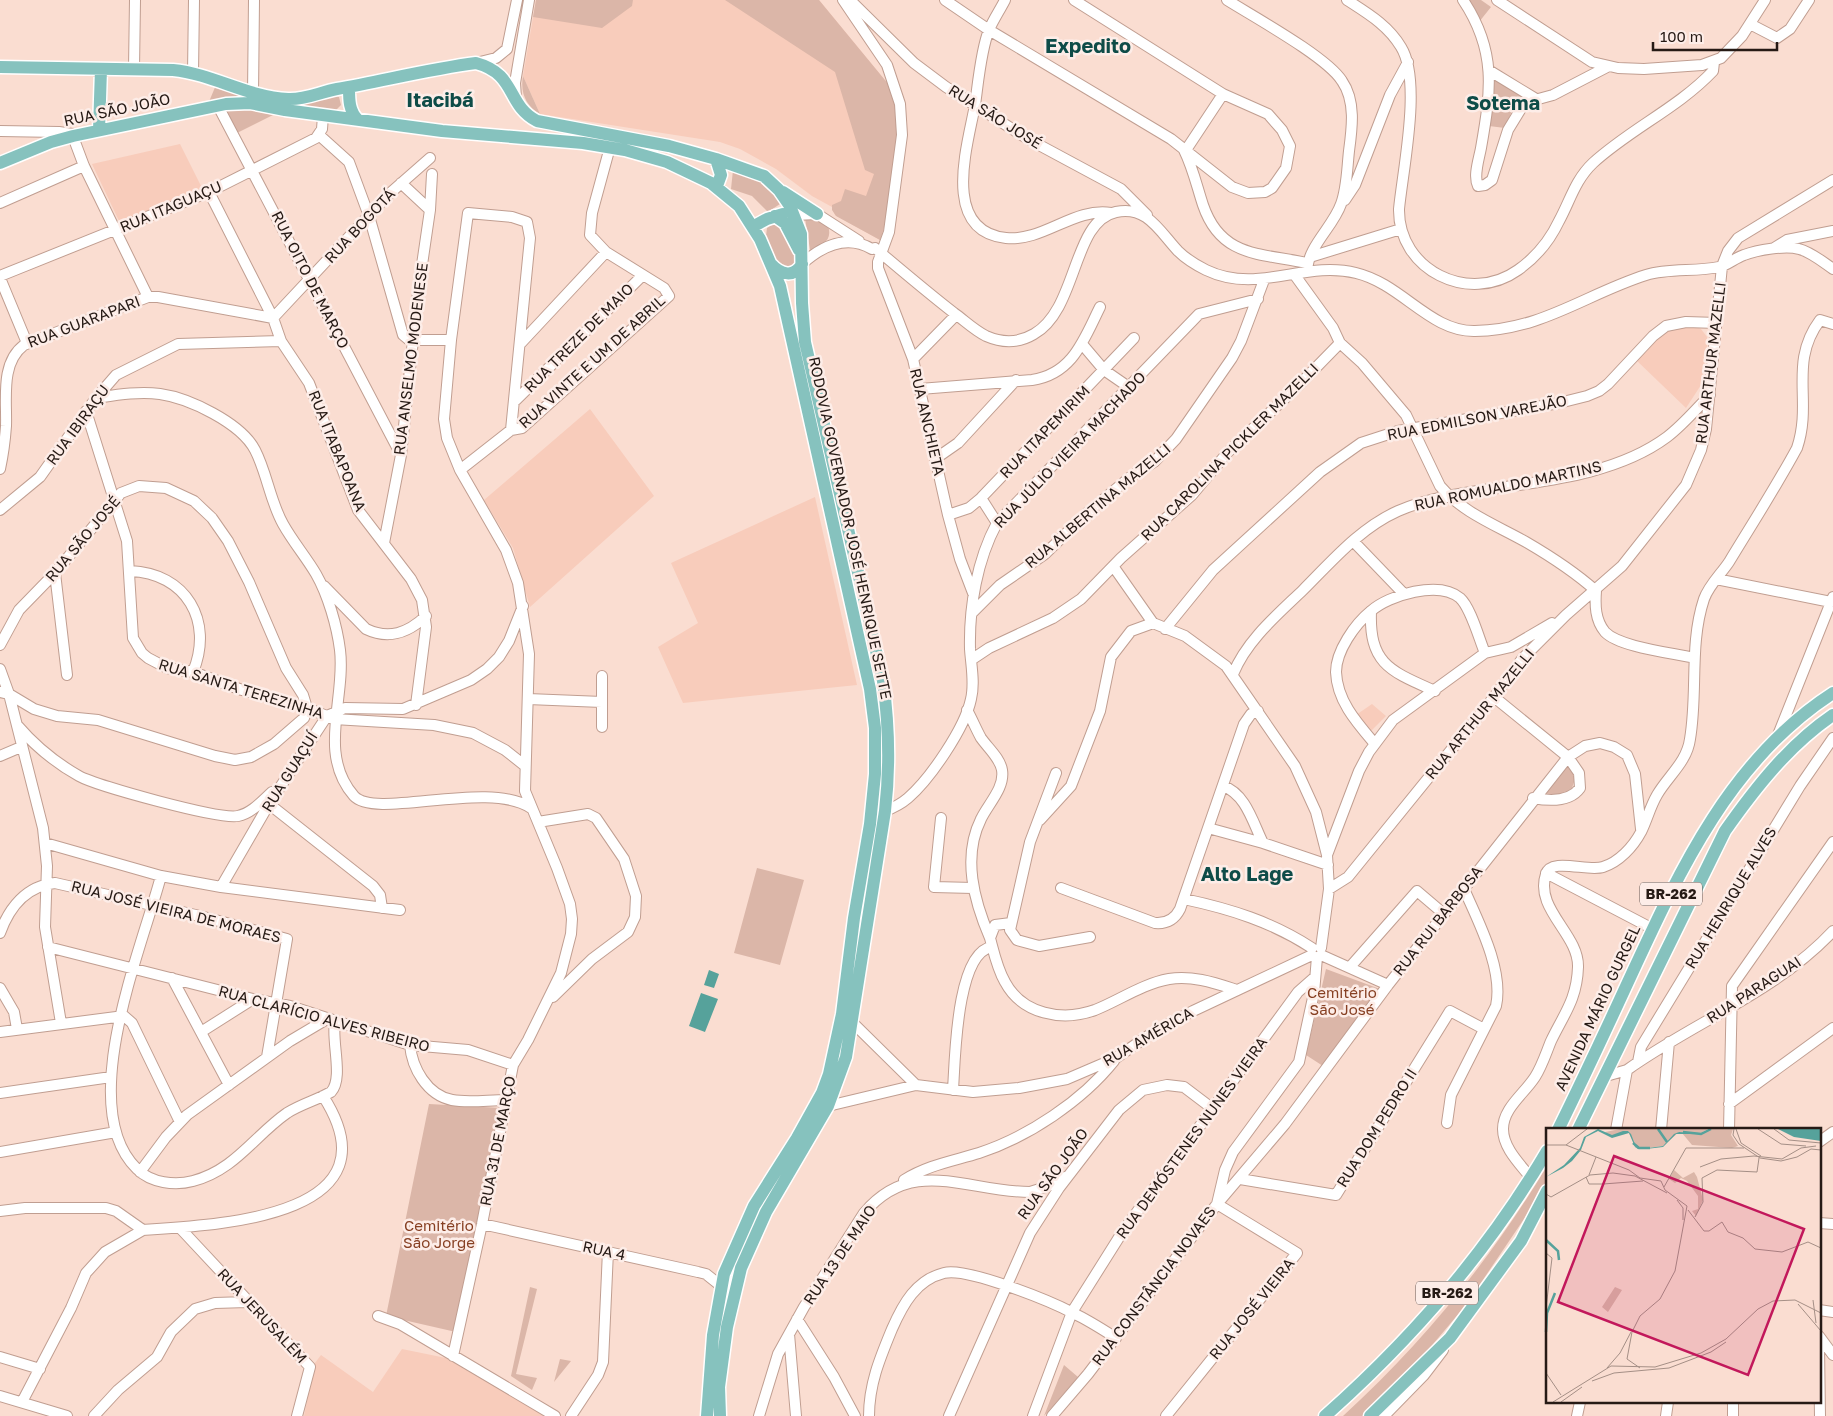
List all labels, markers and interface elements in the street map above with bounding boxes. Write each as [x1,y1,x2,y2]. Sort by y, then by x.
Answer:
scale bar [1653,20,1777,52]
text: 100 m [1660,27,1703,45]
district label: Expedito [1045,33,1131,57]
street label: RUA SÃO JOSÉ [946,80,1045,152]
district label: Itacibá [406,87,474,111]
street label: RUA SÃO JOÃO [62,89,172,129]
district label: Sotema [1466,90,1540,114]
street label: RUA ITAGUAÇU [117,177,224,236]
street label: RUA BOGOTÁ [320,184,398,266]
street label: RUA OITO DE MARÇO [268,208,353,351]
street label: RUA ANSELMO MODENESE [389,262,431,456]
street label: RUA TREZE DE MAIO [520,279,637,396]
street label: RUA ARTHUR MAZELLI [1691,281,1729,445]
street label: RUA GUARAPARI [25,291,143,351]
street label: RUA VINTE E UM DE ABRIL [515,291,668,432]
street label: RODOVIA GOVERNADOR JOSÉ HENRIQUE SETTE [806,355,896,701]
street label: RUA CAROLINA PICKLER MAZELLI [1137,359,1322,544]
street label: RUA ANCHIETA [907,366,949,477]
street label: RUA JÚLIO VIEIRA MACHADO [990,367,1149,531]
street label: RUA IBIRAÇU [42,381,112,468]
street label: RUA ITAPEMIRIM [996,381,1093,481]
street label: RUA ITABAPOANA [305,387,370,514]
street label: RUA EDMILSON VAREJÃO [1385,391,1568,443]
street label: RUA ALBERTINA MAZELLI [1021,439,1174,571]
street label: RUA ROMUALDO MARTINS [1413,456,1603,514]
street label: RUA SÃO JOSÉ [41,492,123,585]
street label: RUA ARTHUR MAZELLI [1421,644,1537,782]
street label: RUA SANTA TEREZINHA [157,654,326,722]
street label: RUA GUAÇUÍ [257,727,322,815]
street label: RUA HENRIQUE ALVES [1681,823,1780,972]
district label: Alto Lage [1201,861,1293,885]
street label: RUA RUI BARBOSA [1389,862,1486,979]
street label: RUA JOSÉ VIEIRA DE MORAES [70,876,283,946]
road number: BR-262 [1640,882,1702,906]
street label: AVENIDA MÁRIO GURGEL [1551,921,1644,1093]
street label: RUA PARAGUAI [1703,952,1804,1026]
street label: RUA CLARÍCIO ALVES RIBEIRO [217,981,432,1055]
park label: Cemitério São José [1307,983,1377,1018]
street label: RUA AMÉRICA [1099,1003,1196,1069]
street label: RUA DEMÓSTENES NUNES VIEIRA [1112,1033,1270,1242]
street label: RUA DOM PEDRO II [1332,1065,1420,1190]
street label: RUA 31 DE MARÇO [476,1074,518,1207]
street label: RUA SÃO JOÃO [1013,1124,1091,1223]
inset map [1546,1128,1820,1404]
street label: RUA 13 DE MAIO [799,1201,879,1308]
street label: RUA CONSTÂNCIA NOVAES [1087,1202,1219,1368]
park label: Cemitério São Jorge [403,1216,475,1251]
street label: RUA 4 [581,1237,627,1263]
street label: RUA JOSÉ VIEIRA [1205,1254,1298,1363]
street label: RUA JERUSALÉM [214,1264,311,1366]
road number: BR-262 [1416,1282,1478,1305]

